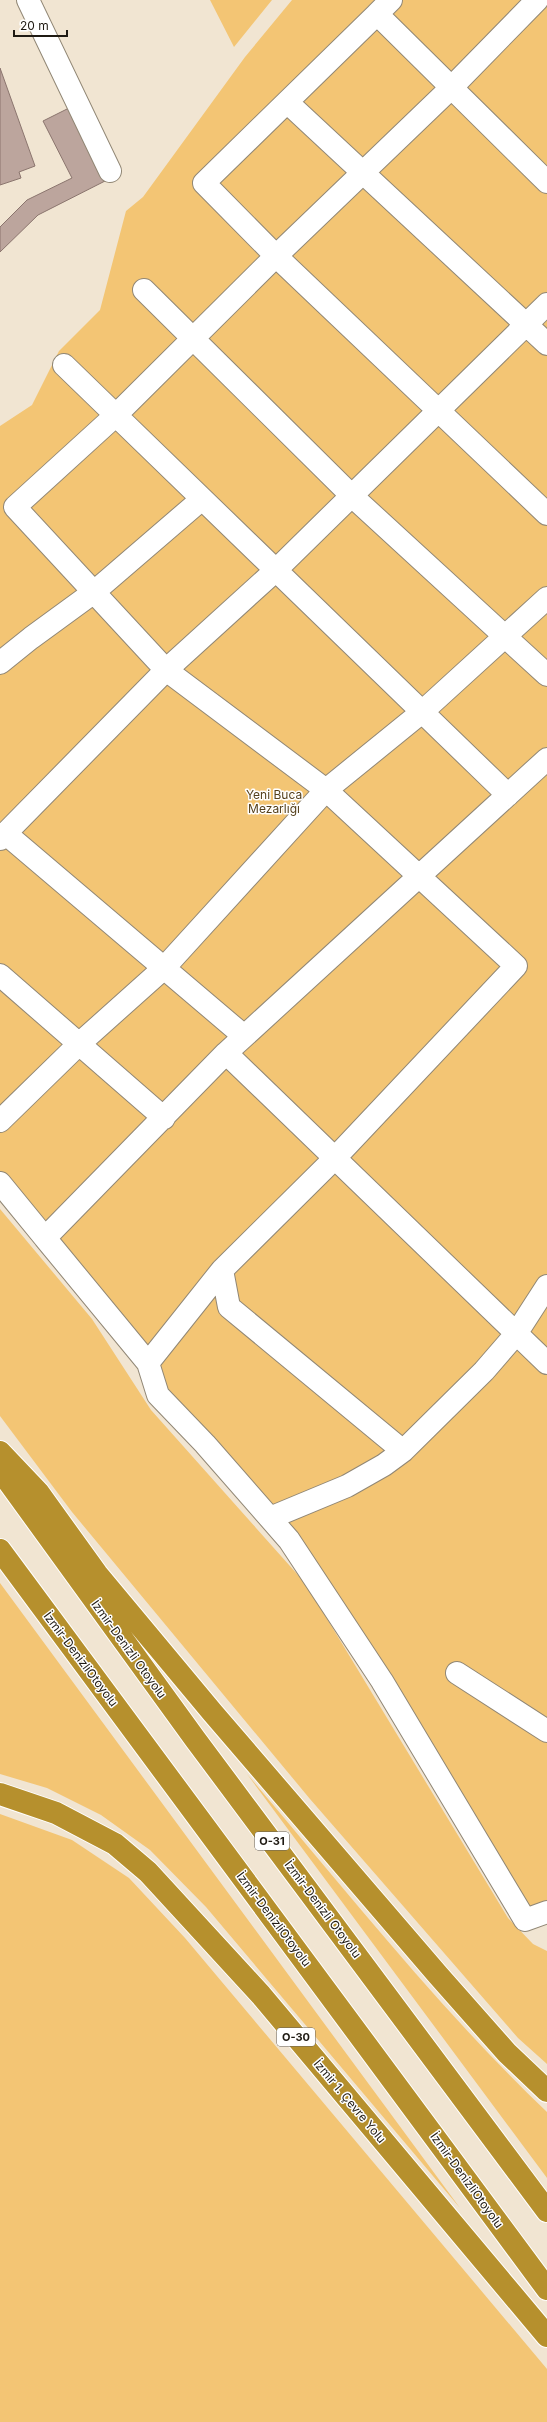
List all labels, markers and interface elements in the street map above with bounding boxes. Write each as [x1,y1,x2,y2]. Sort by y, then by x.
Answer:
scale bar [14,12,67,38]
text: 20 m [20,18,49,33]
park label: Yeni Buca Mezarlığı [246,787,302,816]
street label: İzmir-Denizli Otoyolu [88,1597,170,1701]
street label: İzmir-DenizliOtoyolu [41,1609,121,1709]
road number: O-31 [255,1832,289,1850]
street label: İzmir-Denizli Otoyolu [282,1857,364,1961]
street label: İzmir-DenizliOtoyolu [234,1869,314,1969]
road number: O-30 [277,2028,315,2046]
street label: İzmir 1. Çevre Yolu [311,2056,389,2146]
street label: İzmir-DenizliOtoyolu [427,2129,507,2231]

